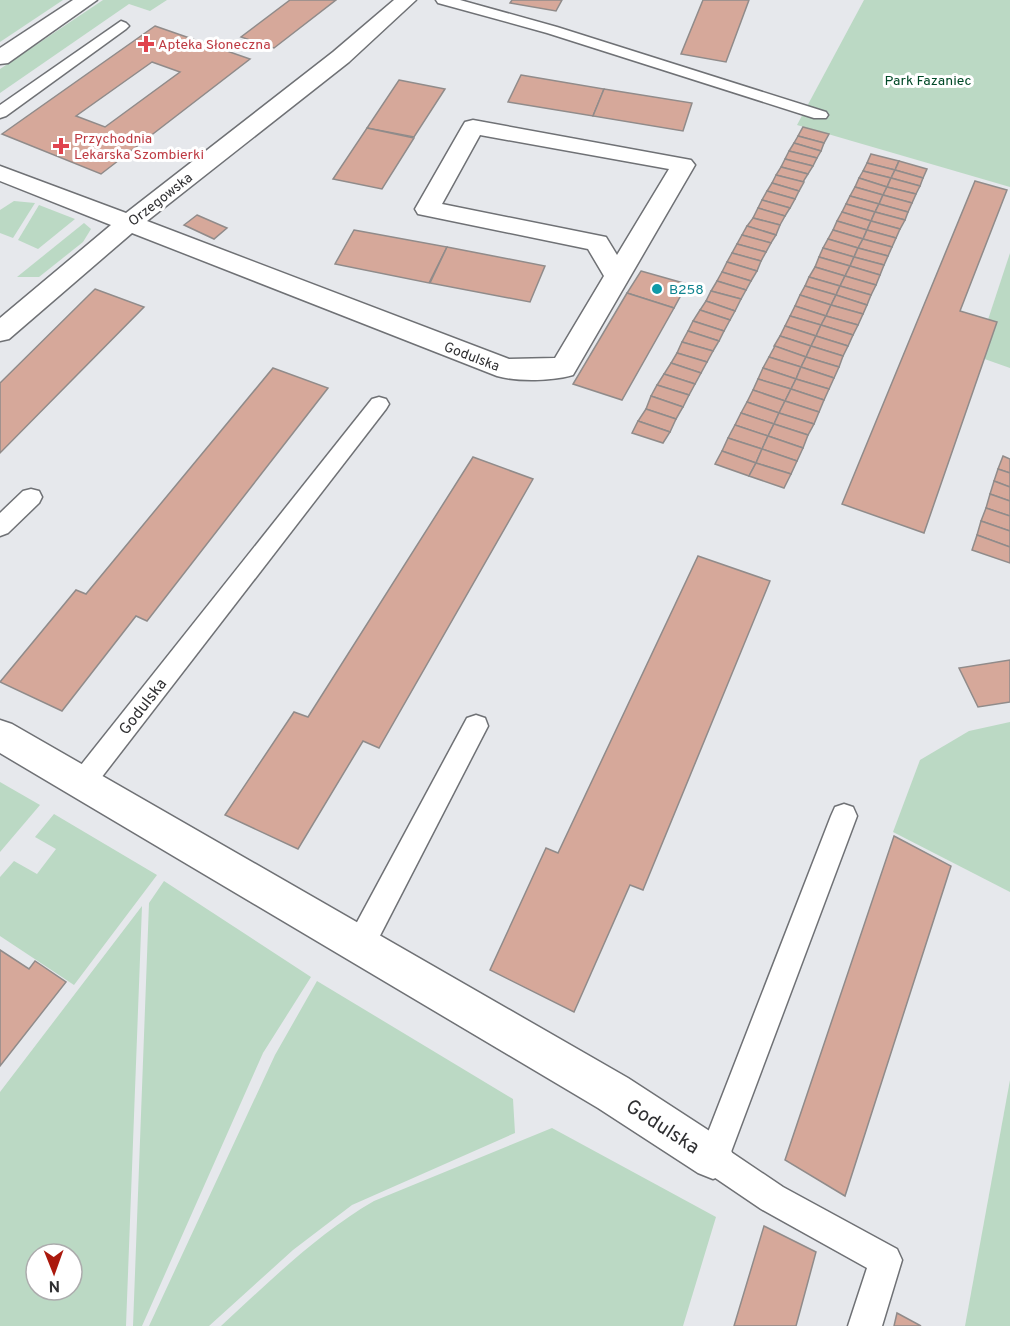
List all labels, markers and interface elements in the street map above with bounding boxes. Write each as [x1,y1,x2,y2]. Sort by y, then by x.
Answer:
marker: Apteka Słoneczna [139,37,153,51]
place label: Apteka Słoneczna [158,37,271,54]
park label: Park Fazaniec [884,73,972,90]
place label: Przychodnia Lekarska Szombierki [74,131,204,164]
marker: Przychodnia Lekarska Szombierki [52,137,70,155]
street label: Orzegowska [125,170,196,231]
marker: B258 [650,282,664,296]
place label: B258 [669,282,704,299]
street label: Godulska [441,339,502,376]
street label: Godulska [115,675,172,740]
street label: Godulska [620,1094,704,1161]
north arrow [24,1242,84,1302]
text: N [48,1275,60,1295]

